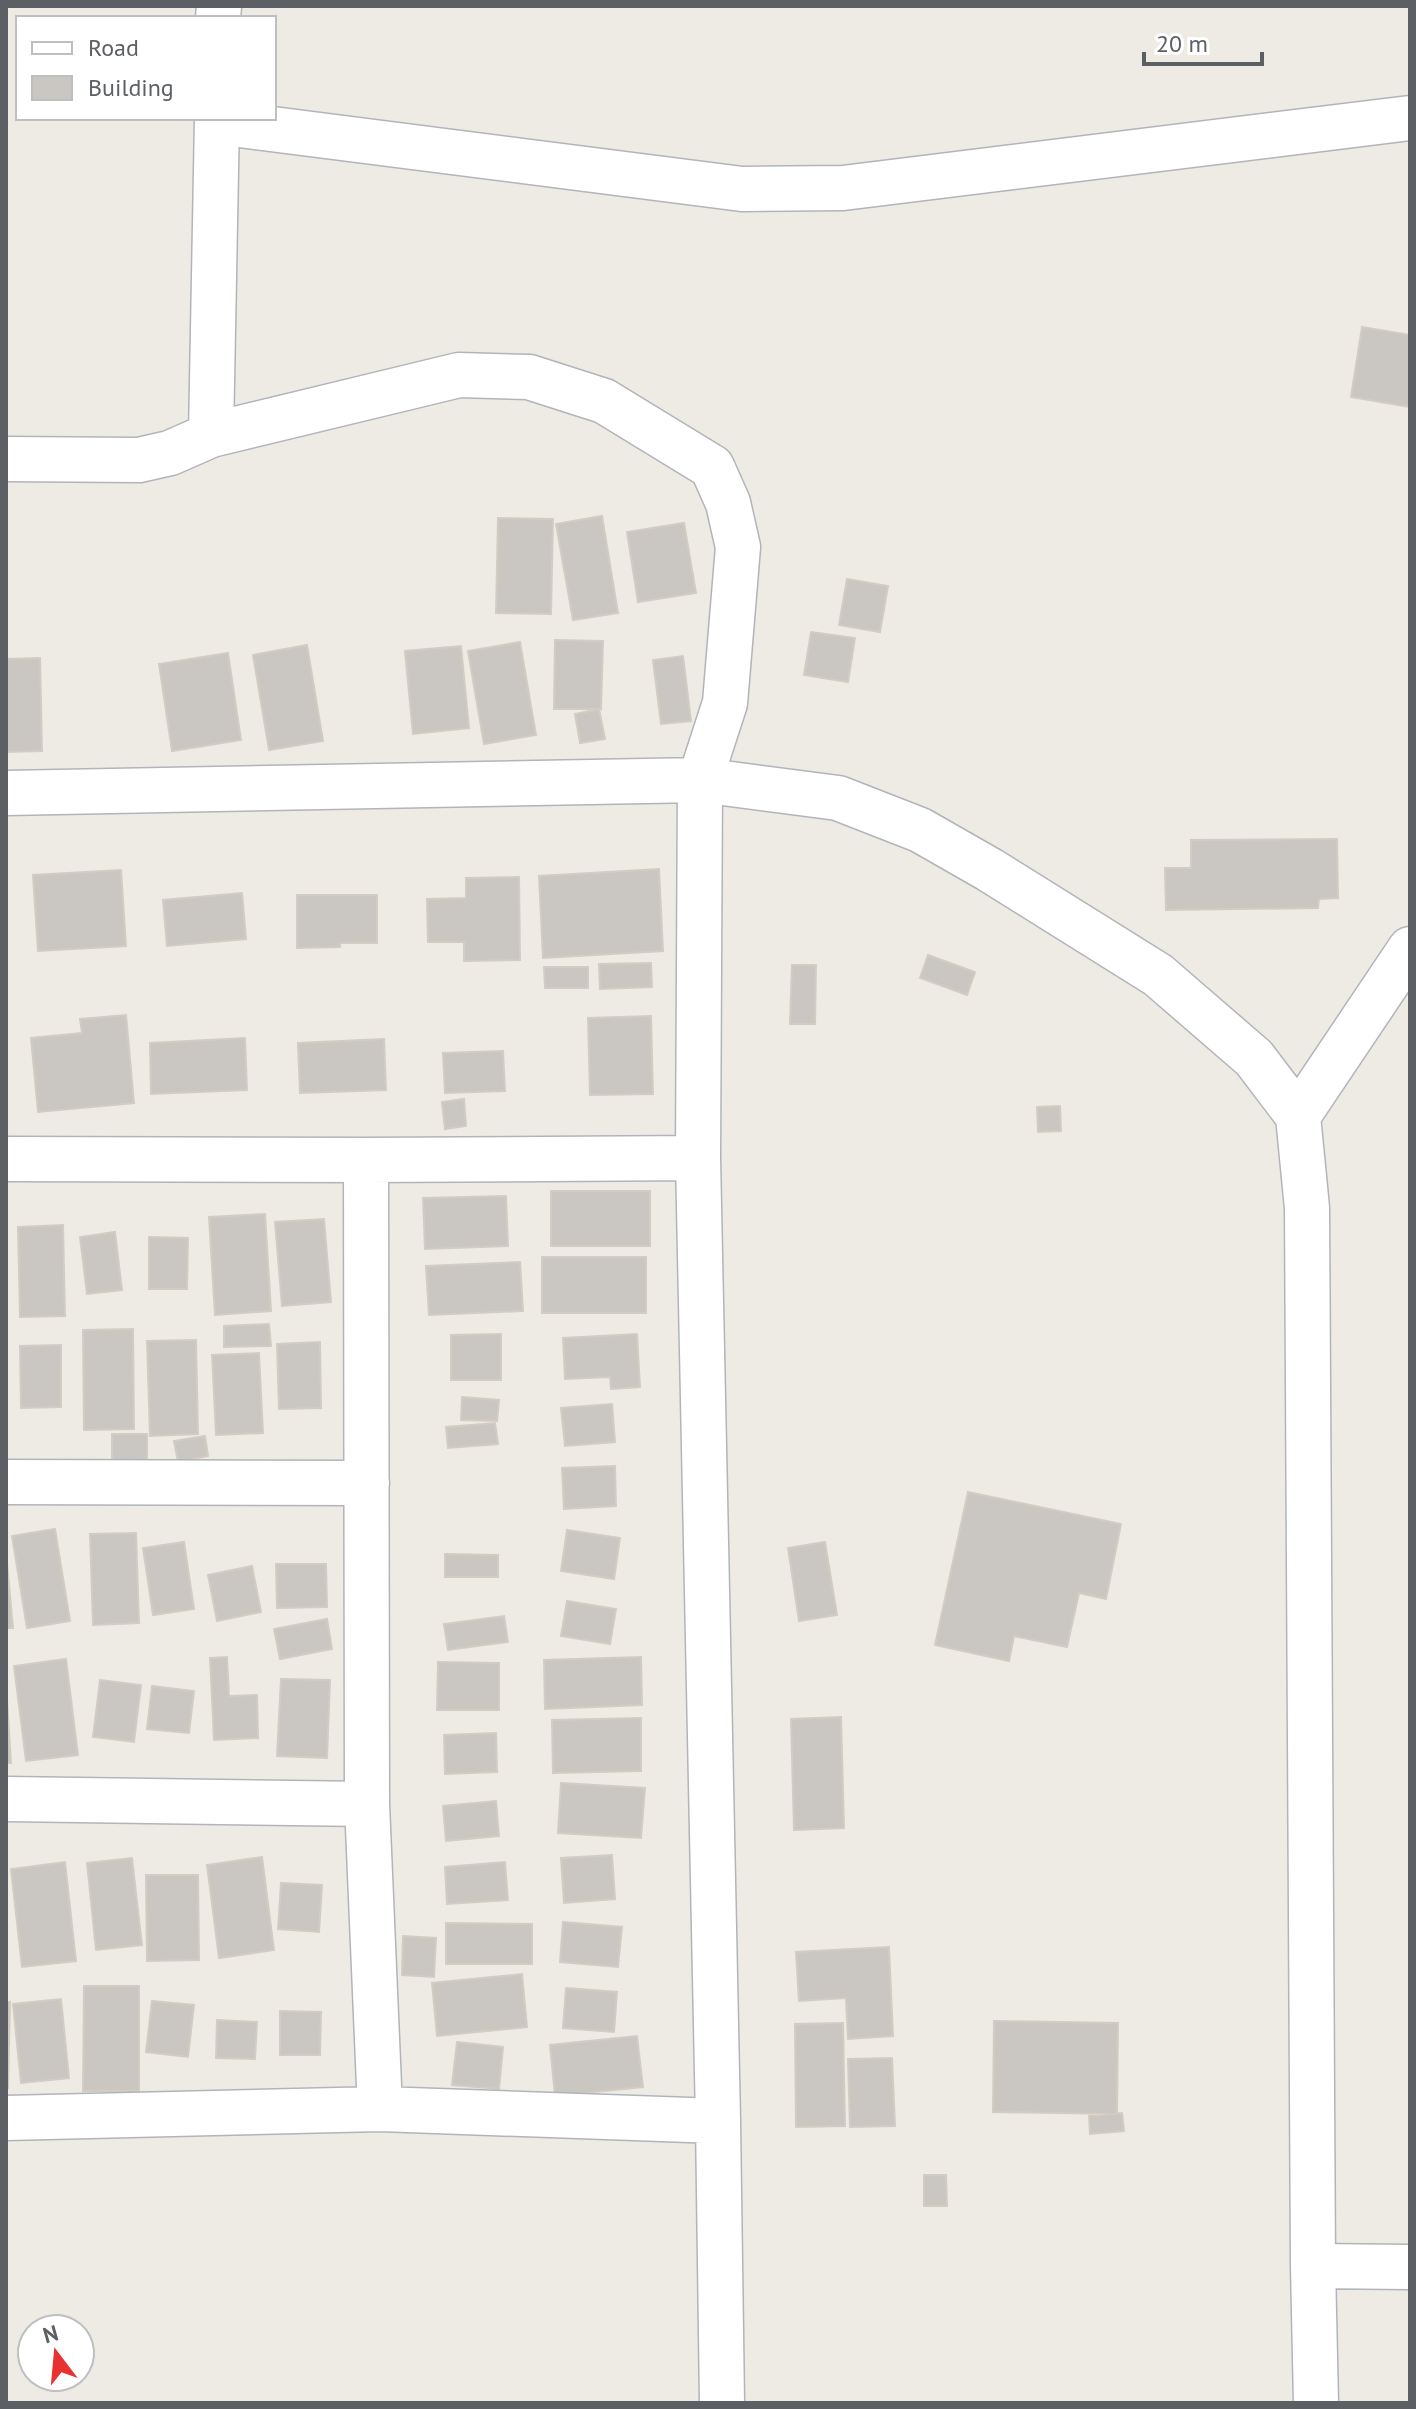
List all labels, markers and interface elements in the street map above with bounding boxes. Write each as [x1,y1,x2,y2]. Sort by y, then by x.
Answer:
legend [16,16,276,120]
scale bar [1144,16,1262,66]
text: 20 m [1156,28,1208,59]
text: Road [88,32,139,63]
text: Building [88,72,174,103]
north arrow [16,2313,96,2393]
text: N [40,2318,61,2349]

